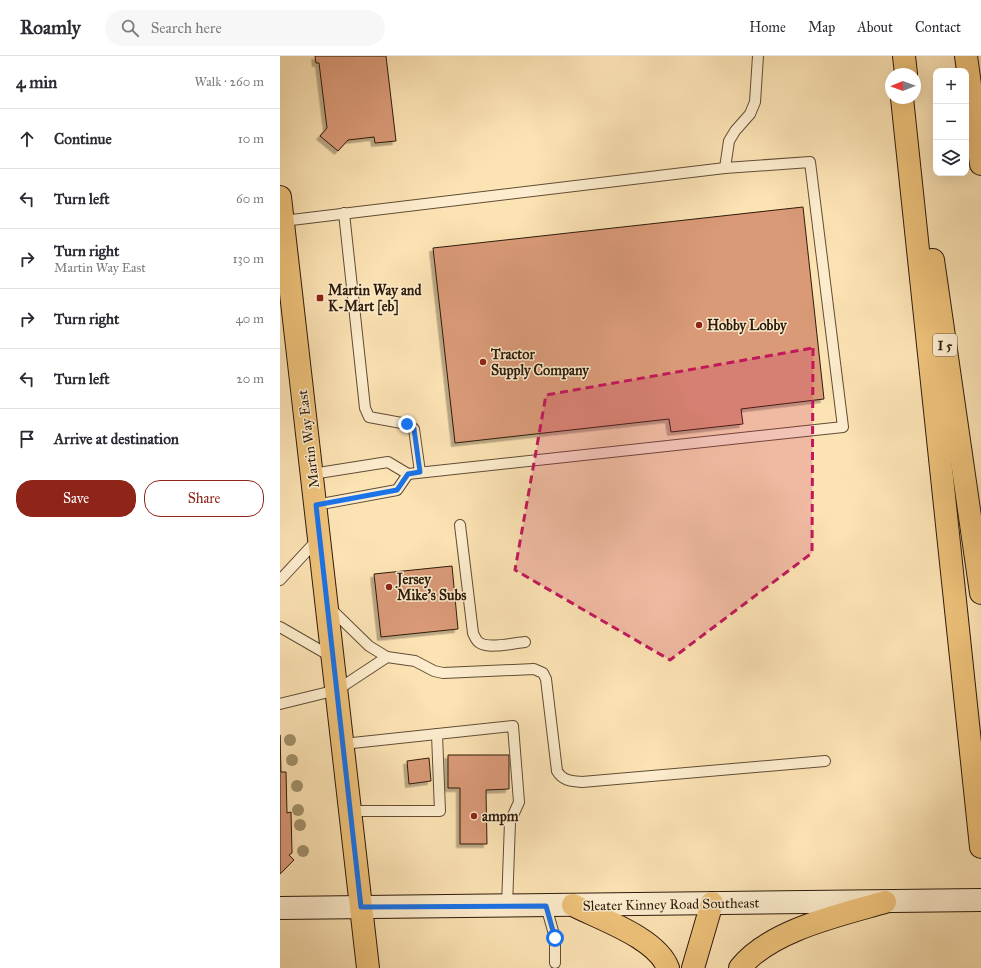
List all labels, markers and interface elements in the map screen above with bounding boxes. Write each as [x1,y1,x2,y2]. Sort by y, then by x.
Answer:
search box [105,10,385,46]
text: Roamly [20,16,81,39]
icon: search [119,17,141,39]
text: Search here [151,19,222,37]
text: Home [749,19,786,36]
text: Map [808,19,835,36]
text: About [857,19,893,36]
text: Contact [915,19,961,36]
north arrow [885,68,921,104]
map controls [933,68,969,176]
button: + [933,68,969,104]
text: 4 min [16,72,57,93]
text: Walk · 260 m [194,74,264,90]
button: − [933,104,969,140]
icon: ahead [16,128,38,150]
text: Continue [54,130,112,148]
text: 10 m [238,131,264,147]
button: layers [933,140,969,176]
icon: left [16,188,38,210]
text: Turn left [54,190,110,208]
text: 60 m [236,191,264,207]
text: Turn right [54,242,119,260]
icon: right [16,248,38,270]
text: 130 m [232,251,264,267]
text: Martin Way East [54,260,146,276]
place label: Martin Way and K-Mart [eb] [328,282,422,316]
marker: Martin Way and K-Mart [eb] [315,293,325,303]
icon: right [16,308,38,330]
text: Turn right [54,310,119,328]
text: 40 m [235,311,264,327]
place label: Hobby Lobby [707,317,788,335]
marker: Hobby Lobby [694,320,704,330]
road number: I 5 [933,334,957,356]
place label: Tractor Supply Company [490,346,590,380]
marker: Tractor Supply Company [478,357,488,367]
icon: left [16,368,38,390]
text: Turn left [54,370,110,388]
text: 20 m [236,371,264,387]
street label: Martin Way East [294,389,323,489]
route end [398,415,416,433]
icon: arrive [16,428,38,450]
text: Arrive at destination [54,430,179,448]
button: Save [16,480,136,517]
button: Share [144,480,264,517]
place label: Jersey Mike's Subs [395,571,466,604]
marker: Jersey Mike's Subs [384,582,394,592]
place label: ampm [482,808,519,826]
marker: ampm [469,811,479,821]
street label: Sleater Kinney Road Southeast [582,894,760,915]
route start [546,929,564,947]

